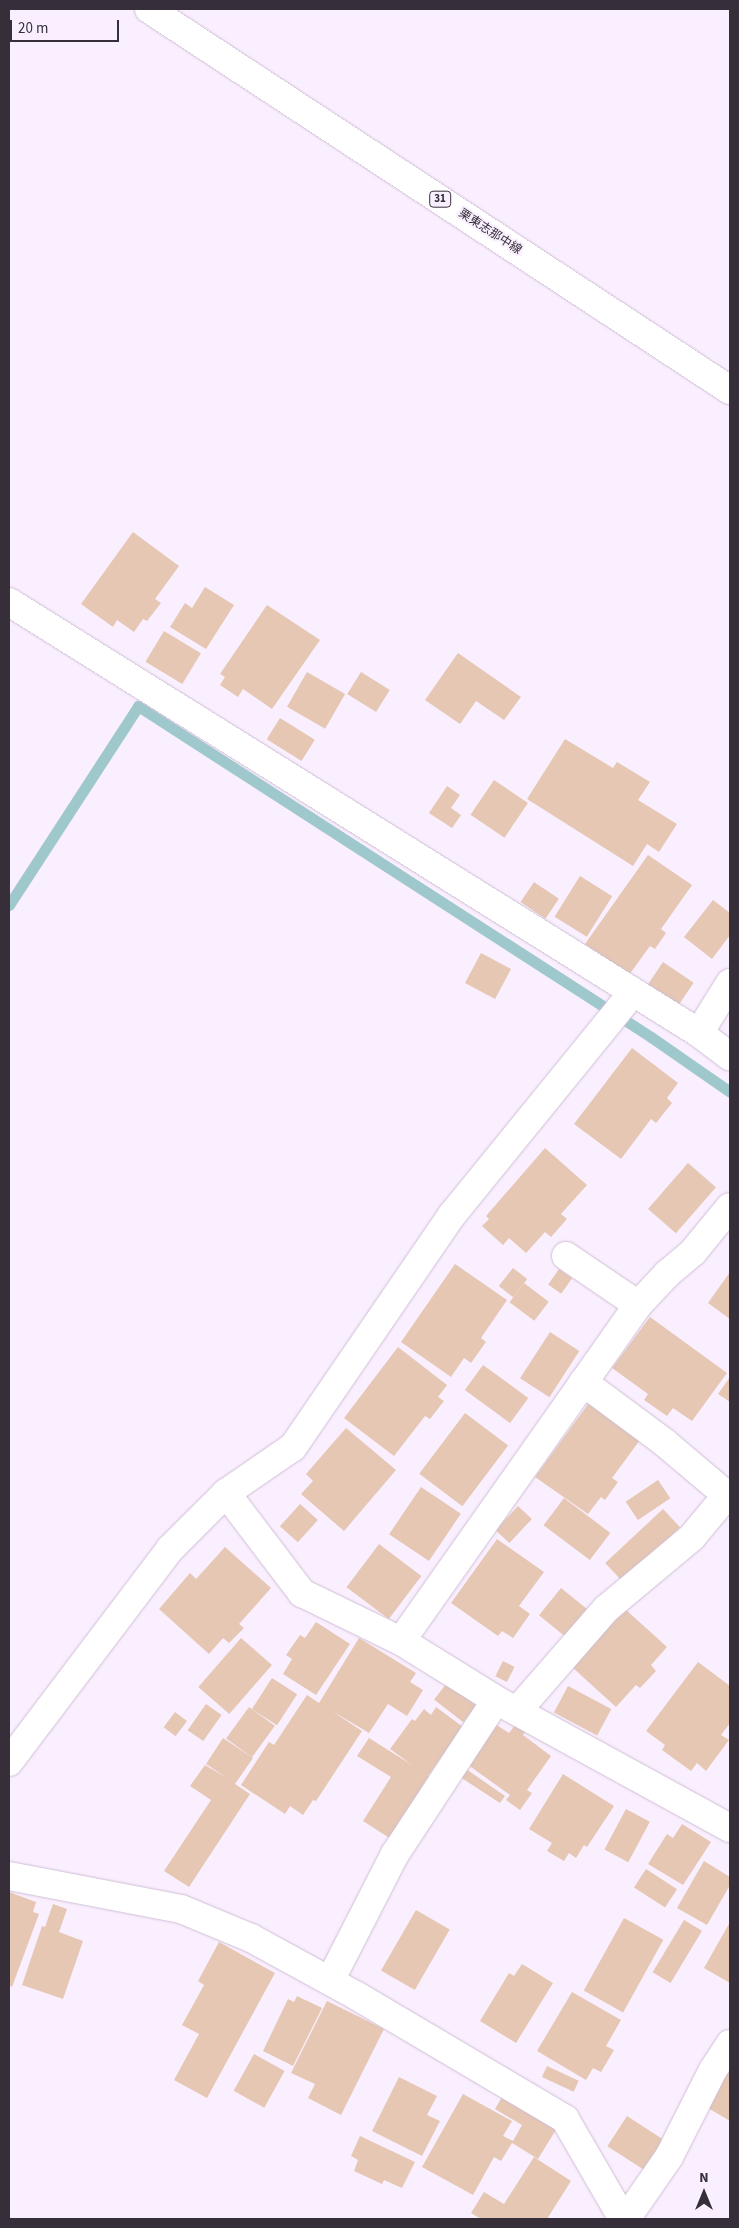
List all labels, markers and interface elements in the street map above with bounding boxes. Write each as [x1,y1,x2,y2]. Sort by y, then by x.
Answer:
scale bar [12,10,121,42]
text: 20 m [18,18,48,39]
road number: 31 [429,190,451,208]
street label: 栗東志那中線 [456,206,524,258]
north arrow [679,2168,729,2218]
text: N [699,2168,709,2188]

